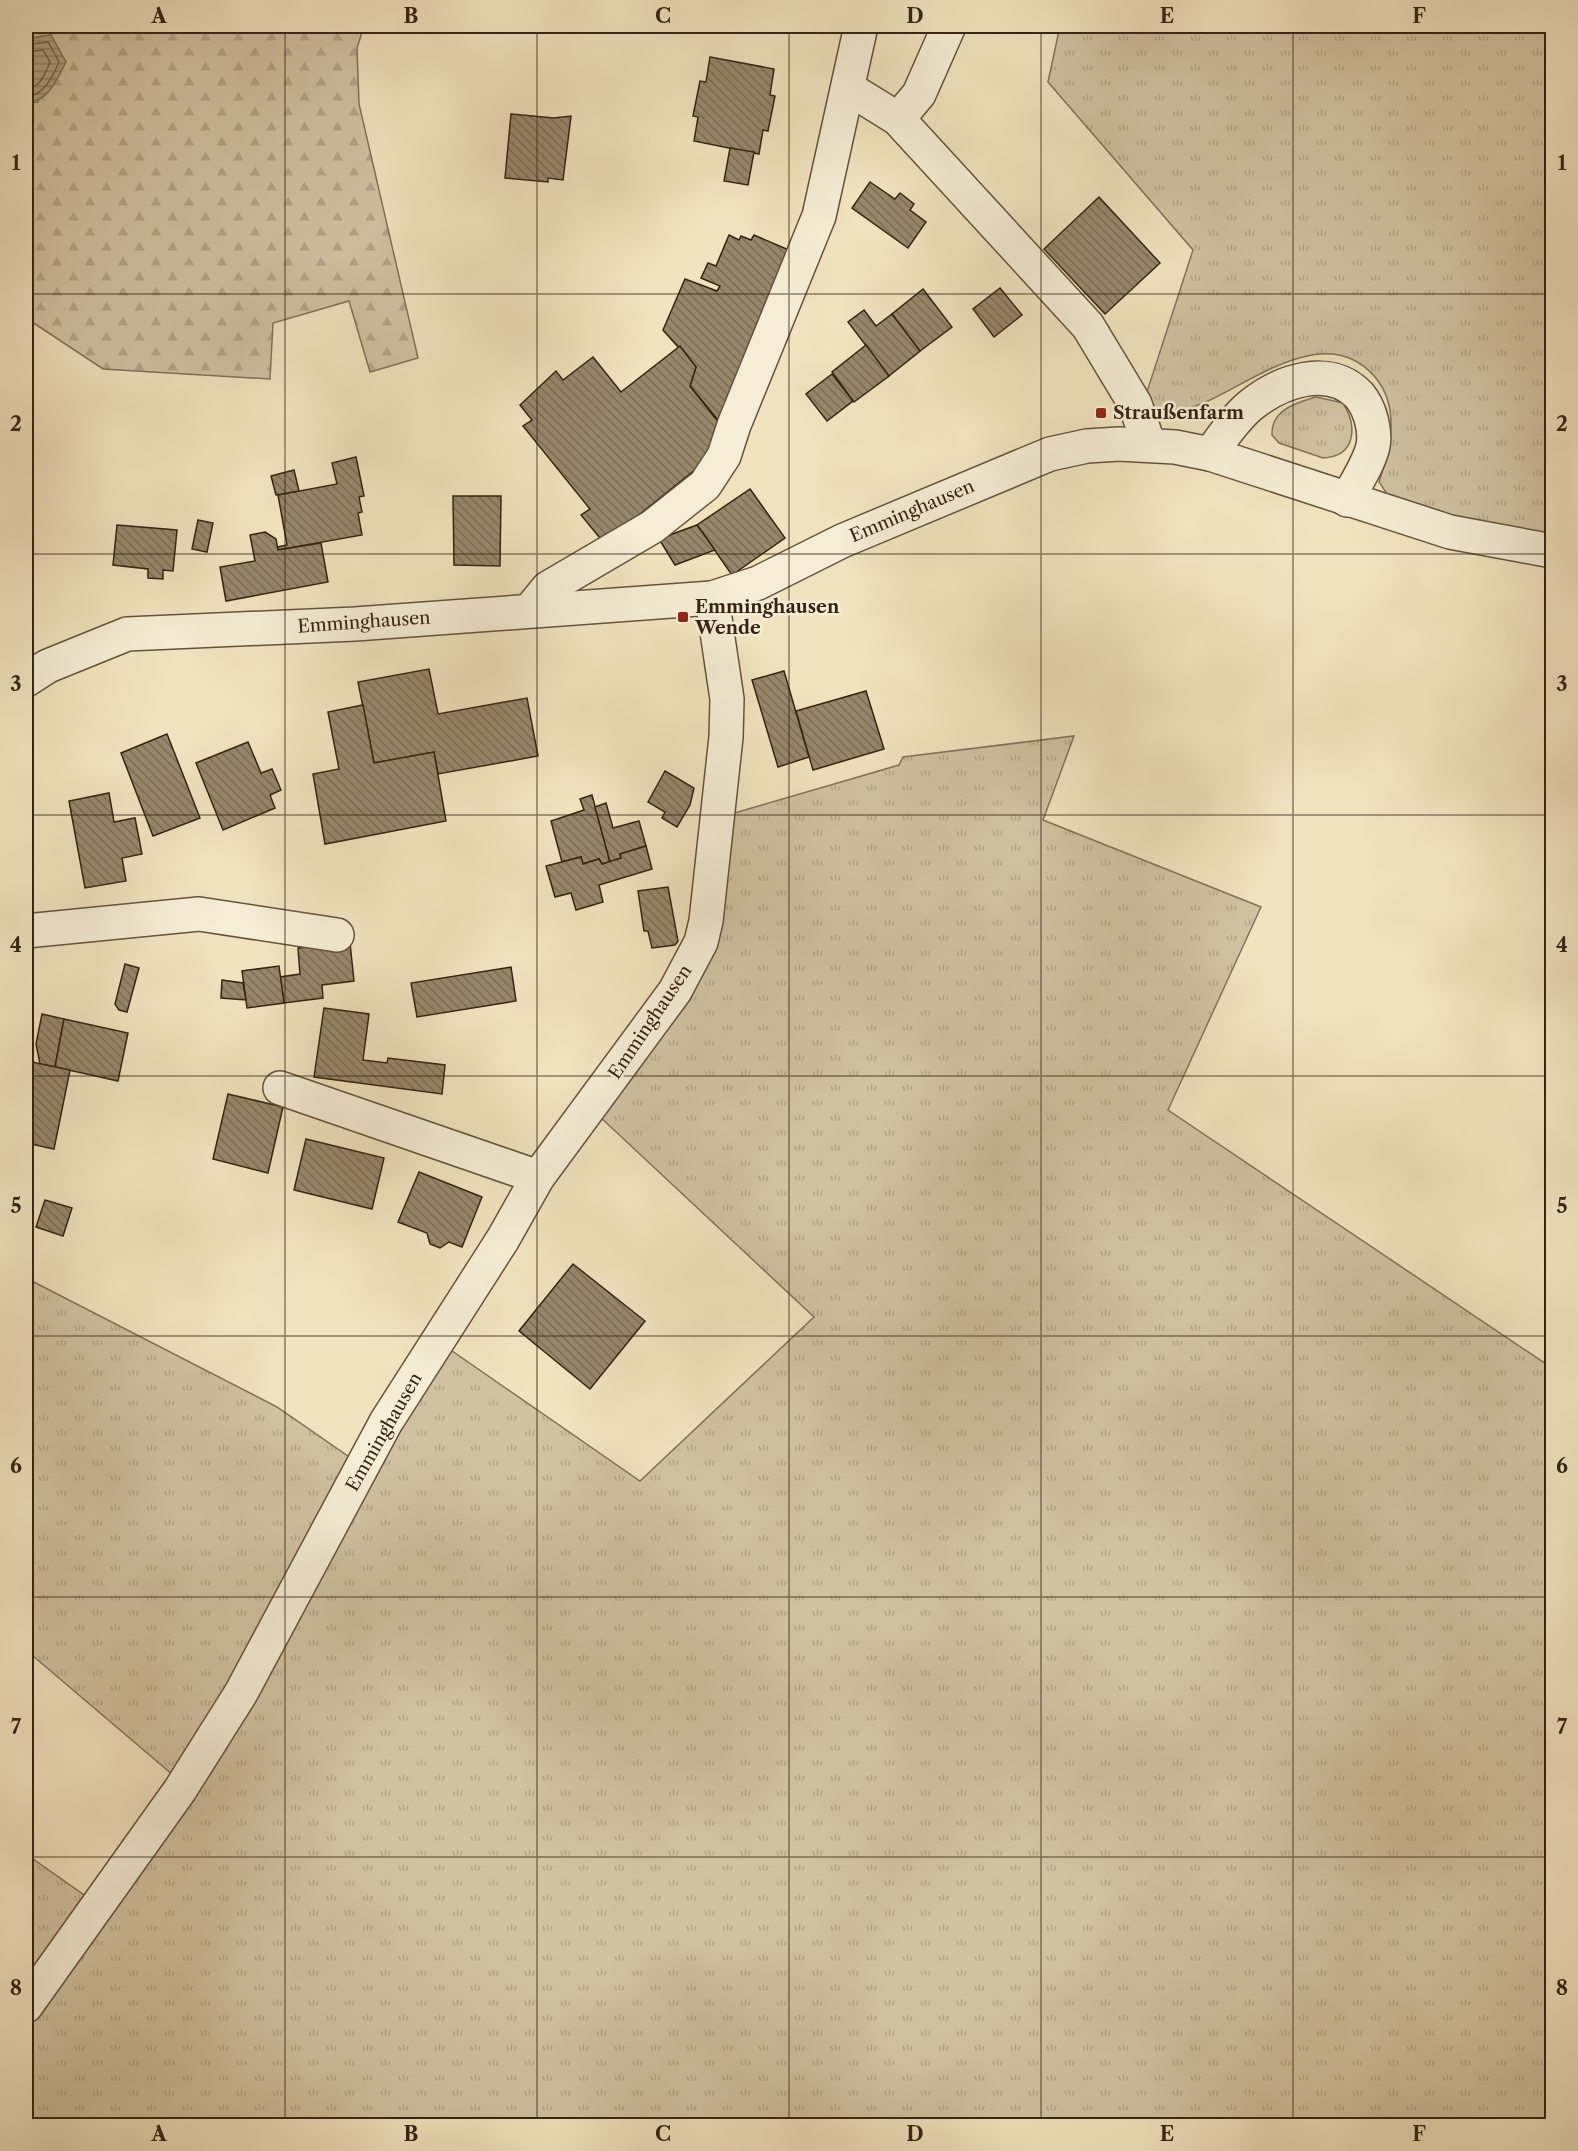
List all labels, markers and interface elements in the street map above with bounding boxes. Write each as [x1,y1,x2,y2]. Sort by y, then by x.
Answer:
text: A [150,4,167,28]
text: B [404,4,419,28]
text: C [655,4,671,28]
text: D [906,4,924,28]
text: E [1160,4,1174,28]
text: F [1412,4,1426,28]
text: 1 [12,151,21,175]
text: 1 [1558,151,1567,175]
place label: Straußenfarm [1113,402,1244,424]
marker: Straußenfarm [1094,406,1108,420]
text: 2 [10,412,22,436]
text: 2 [1556,412,1568,436]
street label: Emminghausen [846,475,978,547]
place label: Emminghausen Wende [694,596,840,639]
street label: Emminghausen [297,606,431,638]
marker: Emminghausen Wende [676,610,690,624]
text: 3 [10,672,22,696]
text: 3 [1556,672,1568,696]
text: 4 [10,933,22,957]
text: 4 [1556,933,1568,957]
street label: Emminghausen [604,961,696,1083]
text: 5 [10,1194,22,1218]
text: 5 [1556,1194,1568,1218]
street label: Emminghausen [341,1369,427,1495]
text: 6 [10,1454,22,1478]
text: 6 [1556,1454,1568,1478]
text: 7 [11,1715,22,1739]
text: 7 [1557,1715,1568,1739]
text: 8 [10,1976,22,2000]
text: 8 [1556,1976,1568,2000]
text: A [150,2122,167,2146]
text: B [404,2122,419,2146]
text: C [655,2122,671,2146]
text: D [906,2122,924,2146]
text: E [1160,2122,1174,2146]
text: F [1412,2122,1426,2146]

